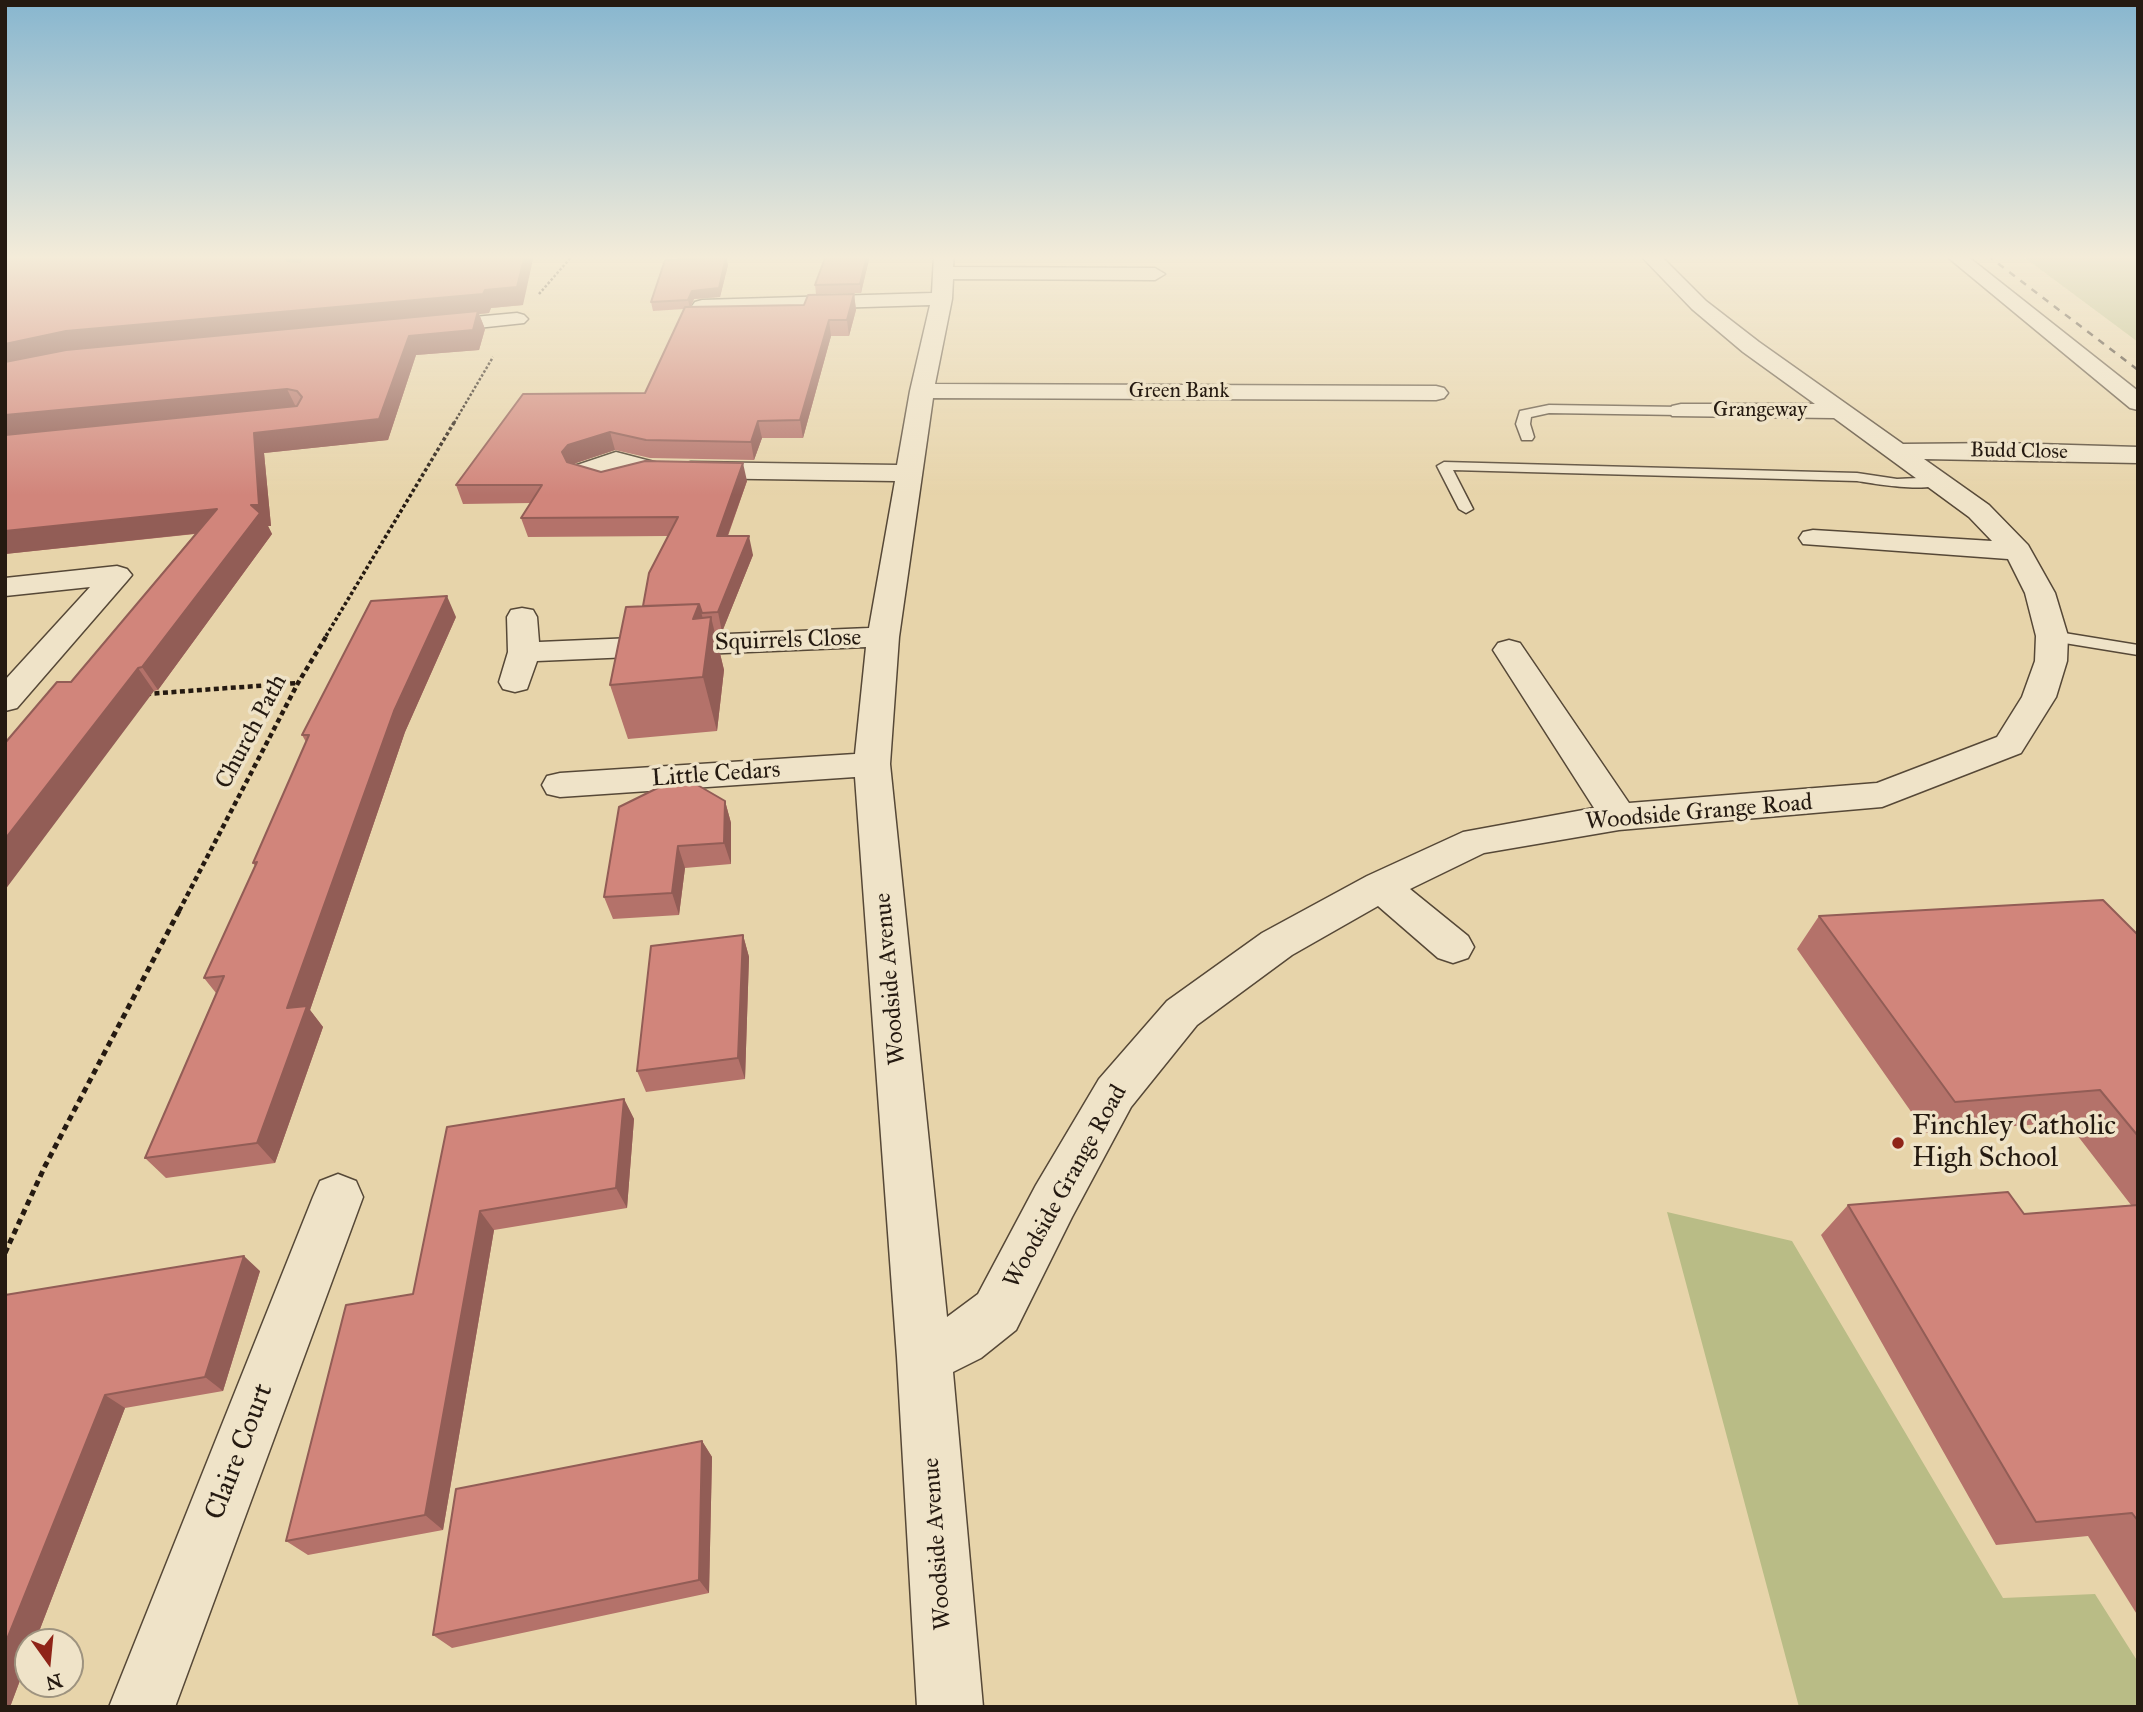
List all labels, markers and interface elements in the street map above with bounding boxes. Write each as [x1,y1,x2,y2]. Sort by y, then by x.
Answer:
street label: Green Bank [1129,379,1229,405]
street label: Grangeway [1713,398,1807,424]
street label: Budd Close [1970,439,2068,465]
street label: Squirrels Close [714,624,862,658]
street label: Church Path [210,670,294,794]
street label: Little Cedars [651,756,781,794]
street label: Woodside Grange Road [1584,789,1814,837]
street label: Woodside Avenue [869,892,913,1066]
street label: Woodside Grange Road [998,1080,1134,1294]
place label: Finchley Catholic High School [1912,1110,2116,1176]
marker: Finchley Catholic High School [1890,1135,1906,1151]
street label: Claire Court [199,1379,281,1525]
street label: Woodside Avenue [918,1457,958,1631]
north arrow [14,1628,84,1698]
text: N [43,1669,65,1695]

